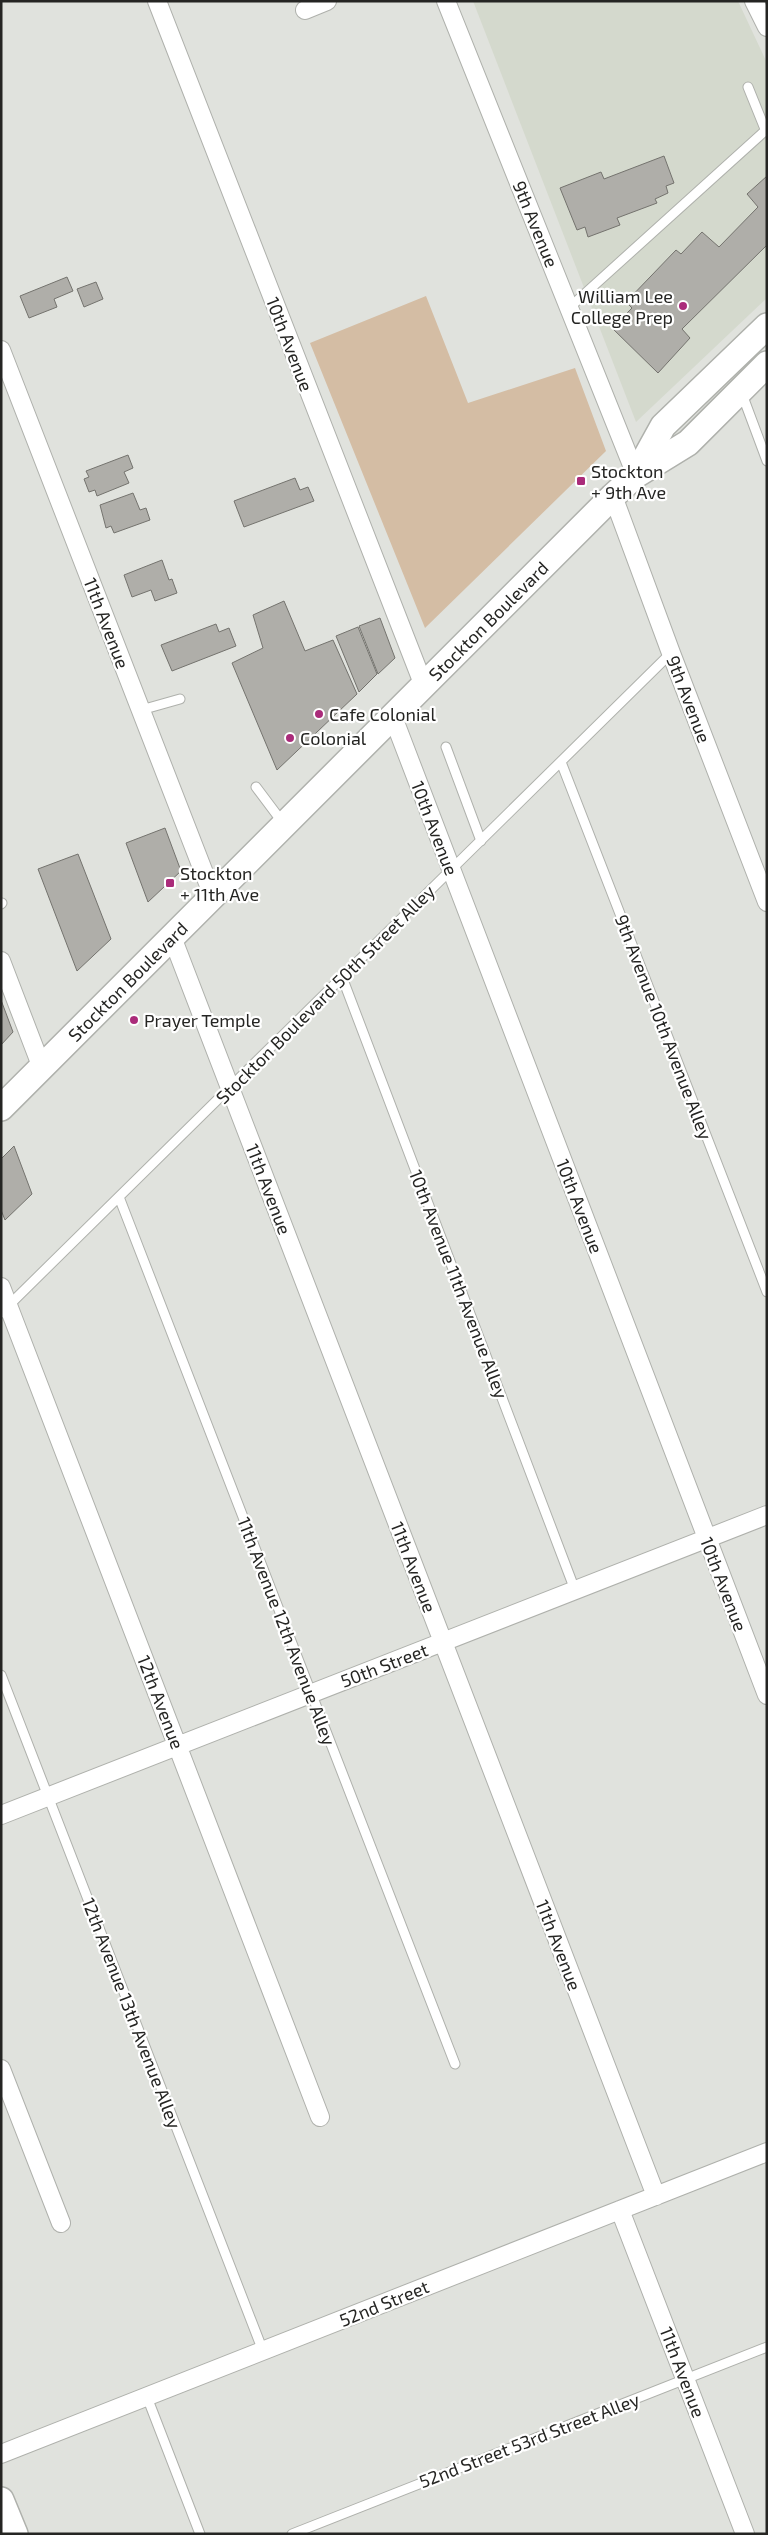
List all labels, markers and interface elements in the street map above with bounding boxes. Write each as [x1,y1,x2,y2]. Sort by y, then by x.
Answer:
street label: 9th Avenue [509,177,563,271]
place label: William Lee College Prep [571,285,673,328]
street label: 10th Avenue [262,294,318,394]
marker: William Lee College Prep [677,300,689,312]
place label: Stockton + 9th Ave [591,460,666,503]
marker: Stockton + 9th Ave [575,475,587,487]
street label: Stockton Boulevard [424,556,553,685]
street label: 11th Avenue [80,574,134,672]
street label: 9th Avenue [662,652,716,746]
place label: Cafe Colonial [329,703,436,725]
marker: Cafe Colonial [313,708,325,720]
place label: Colonial [300,727,367,749]
marker: Colonial [284,732,296,744]
street label: 10th Avenue [407,778,463,878]
place label: Stockton + 11th Ave [180,862,259,905]
marker: Stockton + 11th Ave [164,877,176,889]
street label: Stockton Boulevard 50th Street Alley [211,880,439,1108]
street label: 9th Avenue 10th Avenue Alley [611,911,717,1143]
street label: Stockton Boulevard [63,917,192,1046]
place label: Prayer Temple [144,1009,261,1031]
marker: Prayer Temple [128,1014,140,1026]
street label: 11th Avenue [242,1140,296,1238]
street label: 10th Avenue [552,1156,608,1256]
street label: 10th Avenue 11th Avenue Alley [405,1166,513,1402]
street label: 11th Avenue 12th Avenue Alley [233,1514,341,1749]
street label: 11th Avenue [387,1518,441,1616]
street label: 10th Avenue [696,1534,752,1634]
street label: 50th Street [337,1638,431,1692]
street label: 12th Avenue [133,1652,189,1752]
street label: 12th Avenue 13th Avenue Alley [78,1894,186,2132]
street label: 11th Avenue [532,1896,586,1994]
street label: 52nd Street [336,2275,432,2331]
street label: 11th Avenue [656,2323,710,2421]
street label: 52nd Street 53rd Street Alley [416,2388,643,2492]

